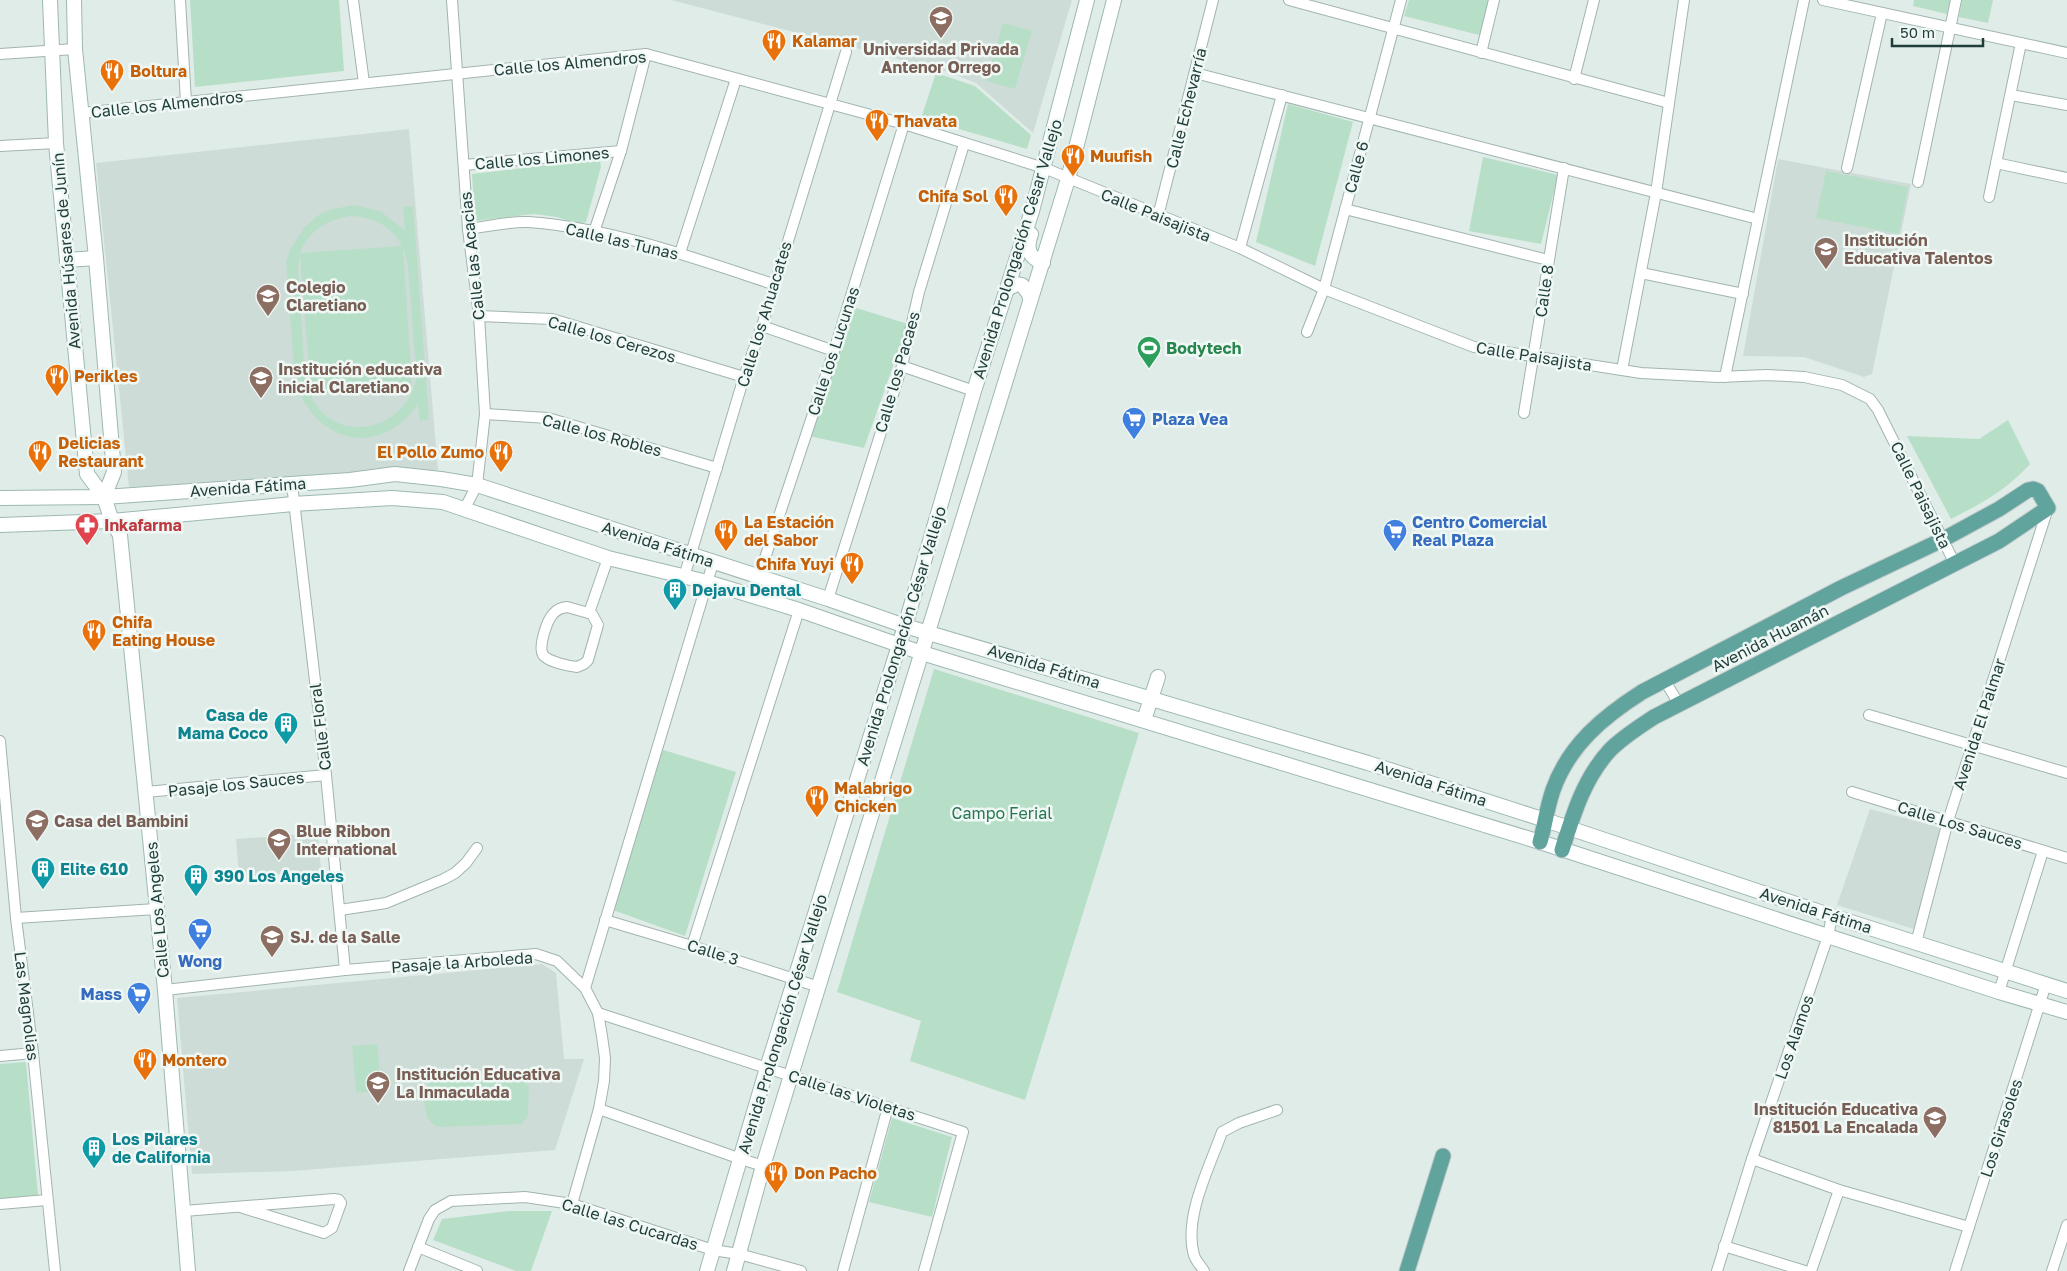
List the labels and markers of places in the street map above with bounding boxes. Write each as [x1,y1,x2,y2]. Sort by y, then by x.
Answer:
school or university icon: Universidad Privada Antenor Orrego [928,5,954,39]
restaurant icon: Kalamar [761,28,787,62]
place label: Kalamar [792,31,857,51]
place label: Universidad Privada Antenor Orrego [863,39,1019,77]
restaurant icon: Boltura [99,58,125,92]
place label: Boltura [130,61,187,81]
restaurant icon: Thavata [864,108,890,142]
place label: Thavata [894,111,957,131]
restaurant icon: Muufish [1060,143,1086,177]
place label: Muufish [1090,146,1152,166]
restaurant icon: Chifa Sol [993,183,1019,217]
place label: Chifa Sol [918,186,989,206]
place label: Institución Educativa Talentos [1844,230,1993,268]
school or university icon: Institución Educativa Talentos [1813,236,1839,270]
place label: Colegio Claretiano [286,277,367,315]
school or university icon: Colegio Claretiano [255,283,281,317]
sports icon: Bodytech [1136,335,1162,369]
place label: Bodytech [1166,338,1241,358]
place label: Institución educativa inicial Claretiano [278,359,442,397]
restaurant icon: Perikles [44,363,70,397]
school or university icon: Institución educativa inicial Claretiano [248,365,274,399]
place label: Perikles [74,366,138,386]
supermarket icon: Plaza Vea [1121,406,1147,440]
place label: Plaza Vea [1152,409,1228,429]
place label: Delicias Restaurant [58,433,144,471]
restaurant icon: Delicias Restaurant [27,439,53,473]
restaurant icon: El Pollo Zumo [488,439,514,473]
place label: El Pollo Zumo [377,442,484,462]
pharmacy icon: Inkafarma [74,512,100,546]
place label: La Estación del Sabor [744,512,834,550]
place label: Centro Comercial Real Plaza [1412,512,1548,550]
place label: Inkafarma [104,515,182,535]
restaurant icon: La Estación del Sabor [713,518,739,552]
supermarket icon: Centro Comercial Real Plaza [1382,518,1408,552]
restaurant icon: Chifa Yuyi [839,551,865,585]
place label: Chifa Yuyi [756,554,834,574]
building icon: Dejavu Dental [662,577,688,611]
place label: Dejavu Dental [692,580,802,600]
place label: Chifa Eating House [112,612,215,650]
restaurant icon: Chifa Eating House [81,618,107,652]
place label: Casa de Mama Coco [177,705,268,743]
building icon: Casa de Mama Coco [273,711,299,745]
place label: Malabrigo Chicken [834,778,912,816]
restaurant icon: Malabrigo Chicken [804,784,830,818]
school or university icon: Casa del Bambini [24,808,50,842]
place label: Casa del Bambini [54,811,188,831]
place label: Blue Ribbon International [296,821,398,859]
school or university icon: Blue Ribbon International [266,827,292,861]
building icon: Elite 610 [30,856,56,890]
place label: Elite 610 [60,859,128,879]
building icon: 390 Los Angeles [183,863,209,897]
place label: 390 Los Angeles [214,866,344,886]
supermarket icon: Wong [187,917,213,951]
school or university icon: SJ. de la Salle [259,924,285,958]
place label: SJ. de la Salle [290,927,401,947]
place label: Wong [178,951,222,971]
supermarket icon: Mass [126,981,152,1015]
place label: Mass [81,984,122,1004]
restaurant icon: Montero [132,1047,158,1081]
place label: Montero [162,1050,227,1070]
place label: Institución Educativa La Inmaculada [396,1064,560,1102]
school or university icon: Institución Educativa La Inmaculada [365,1070,391,1104]
place label: Institución Educativa 81501 La Encalada [1754,1099,1918,1137]
school or university icon: Institución Educativa 81501 La Encalada [1922,1105,1948,1139]
place label: Los Pilares de California [112,1129,211,1167]
building icon: Los Pilares de California [81,1135,107,1169]
restaurant icon: Don Pacho [763,1160,789,1194]
place label: Don Pacho [794,1163,877,1183]

